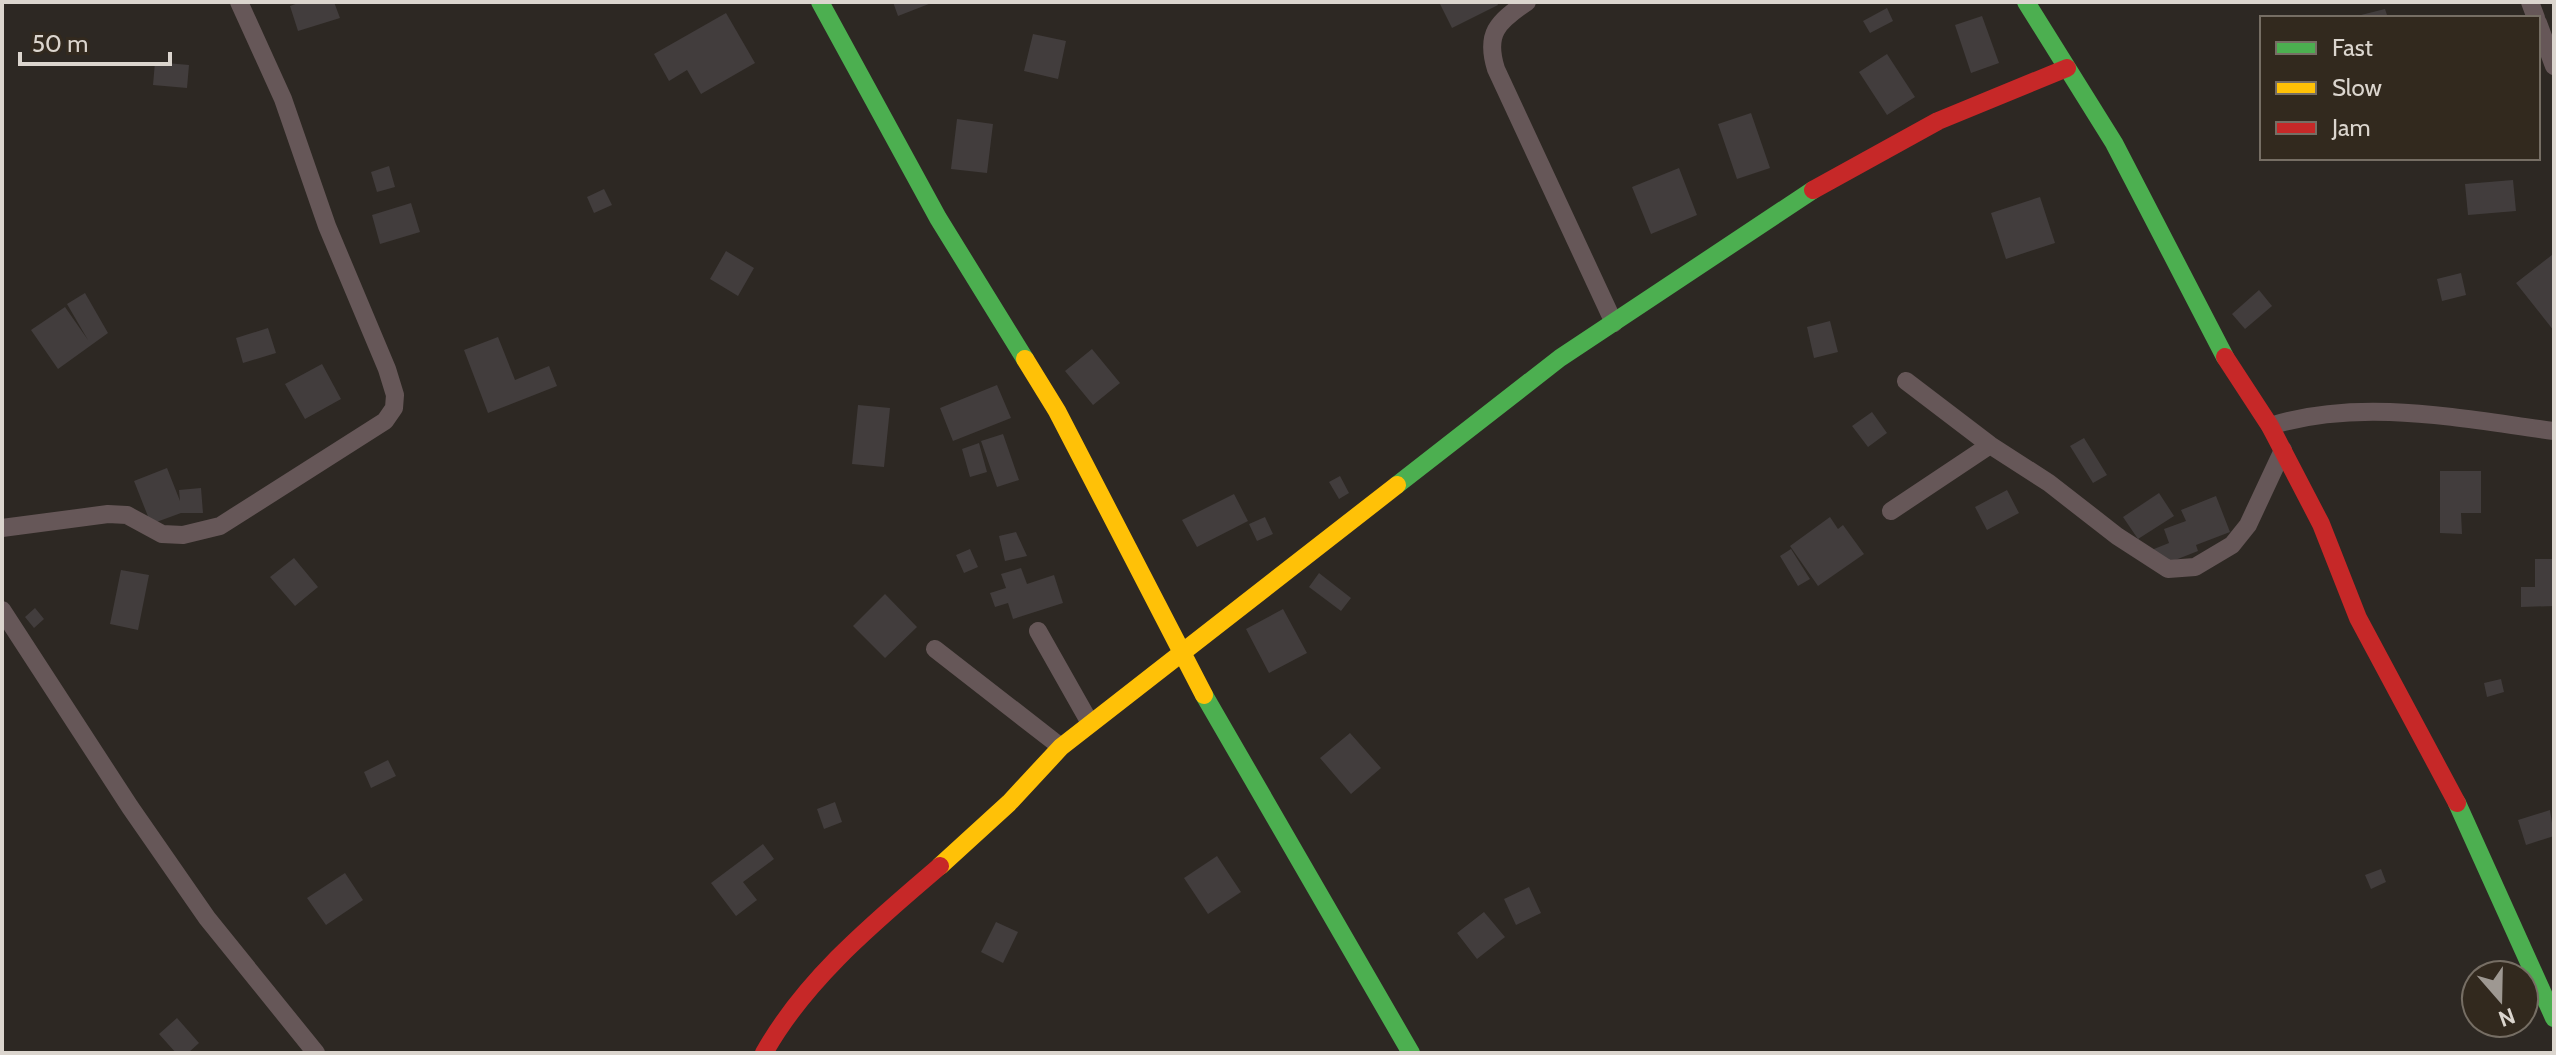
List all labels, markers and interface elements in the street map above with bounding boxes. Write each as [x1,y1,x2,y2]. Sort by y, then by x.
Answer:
scale bar [20,16,170,66]
legend [2260,16,2540,160]
text: 50 m [32,29,88,58]
text: Fast [2332,33,2373,62]
text: Slow [2332,73,2382,102]
text: Jam [2331,113,2370,142]
north arrow [2460,959,2540,1039]
text: N [2495,1002,2519,1033]

